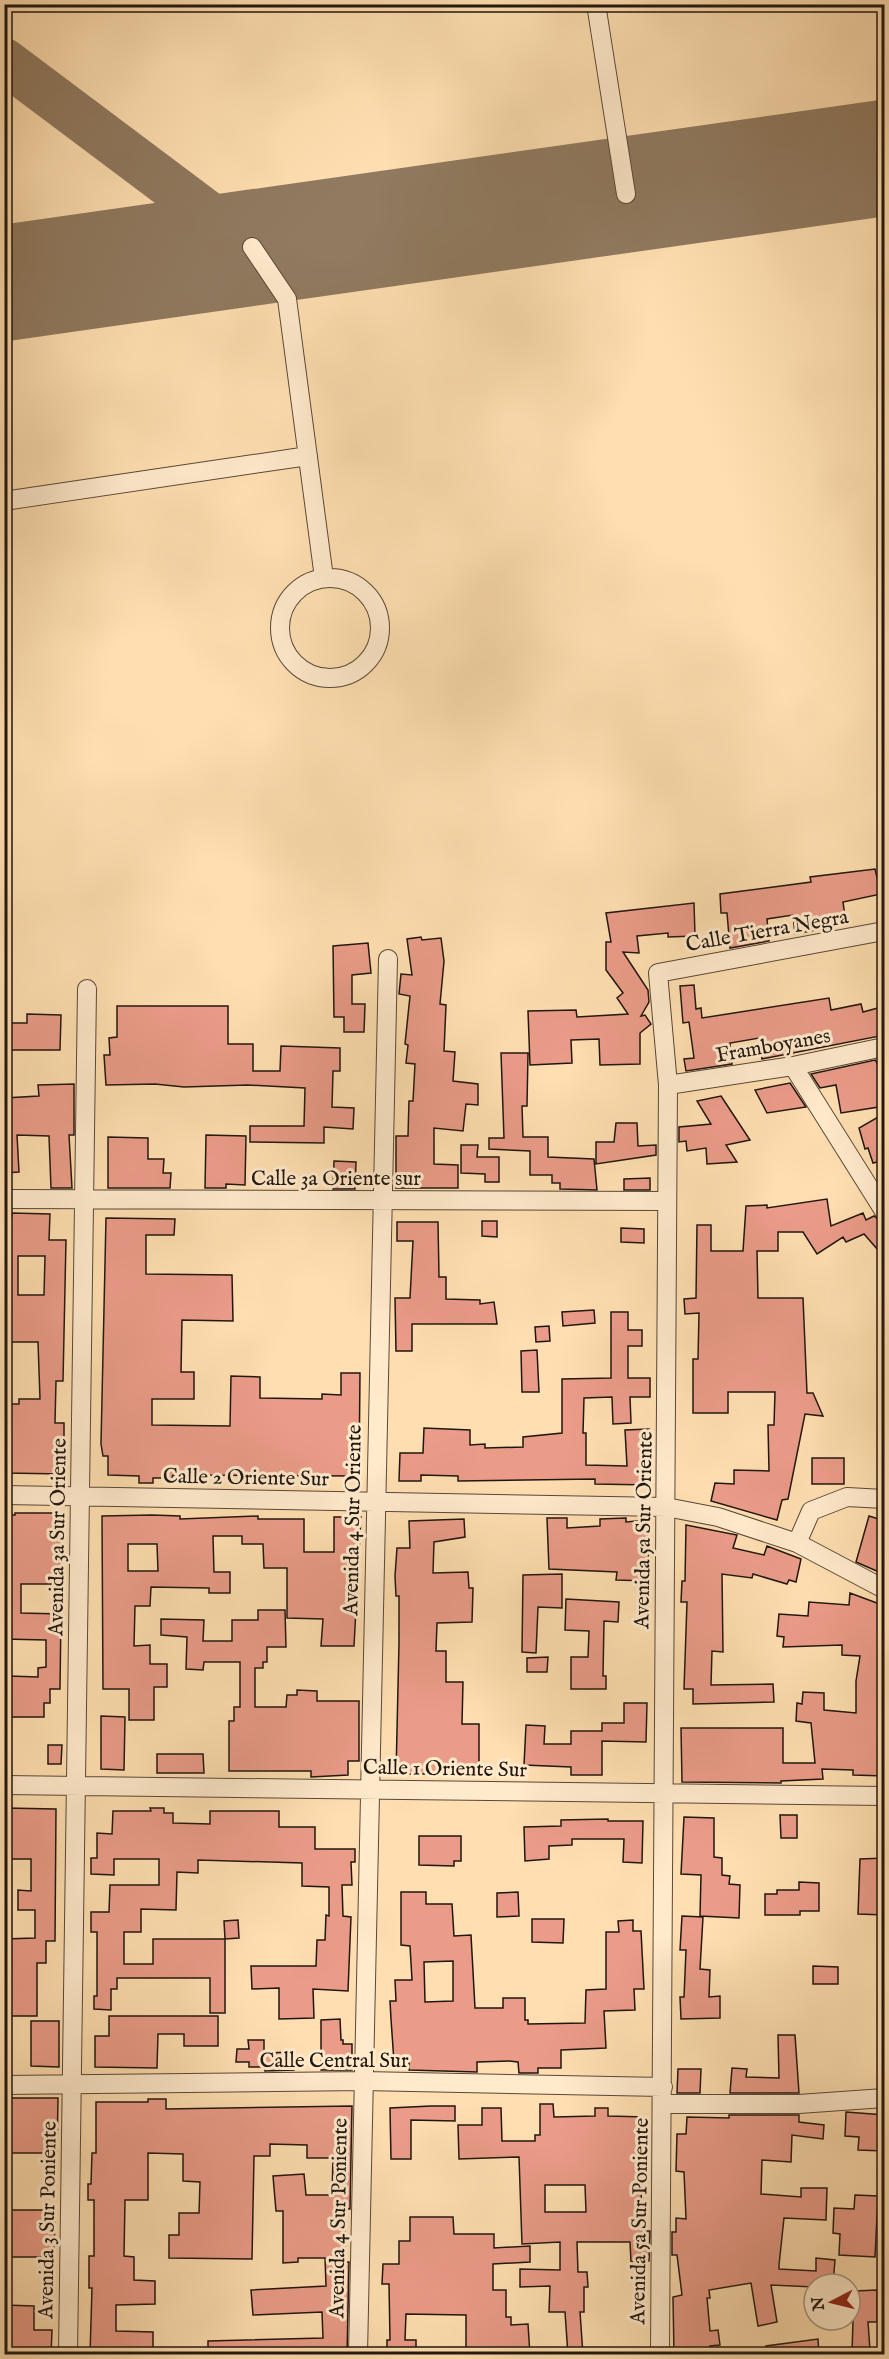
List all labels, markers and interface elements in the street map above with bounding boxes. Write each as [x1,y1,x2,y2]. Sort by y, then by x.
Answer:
street label: Calle Tierra Negra [684,904,852,959]
street label: Framboyanes [714,1023,833,1070]
street label: Calle 3a Oriente sur [251,1166,421,1193]
street label: Avenida 4 Sur Oriente [338,1424,369,1617]
street label: Avenida 5a Sur Oriente [629,1431,660,1630]
street label: Avenida 3a Sur Oriente [43,1438,74,1637]
street label: Calle 2 Oriente Sur [163,1464,330,1493]
street label: Calle 1 Oriente Sur [363,1755,528,1784]
street label: Calle Central Sur [259,2048,409,2075]
street label: Avenida 4 Sur Poniente [324,2117,355,2319]
street label: Avenida 5a Sur Poniente [625,2117,656,2326]
street label: Avenida 3 Sur Poniente [33,2121,64,2320]
north arrow [802,2272,862,2332]
text: N [808,2295,830,2313]

